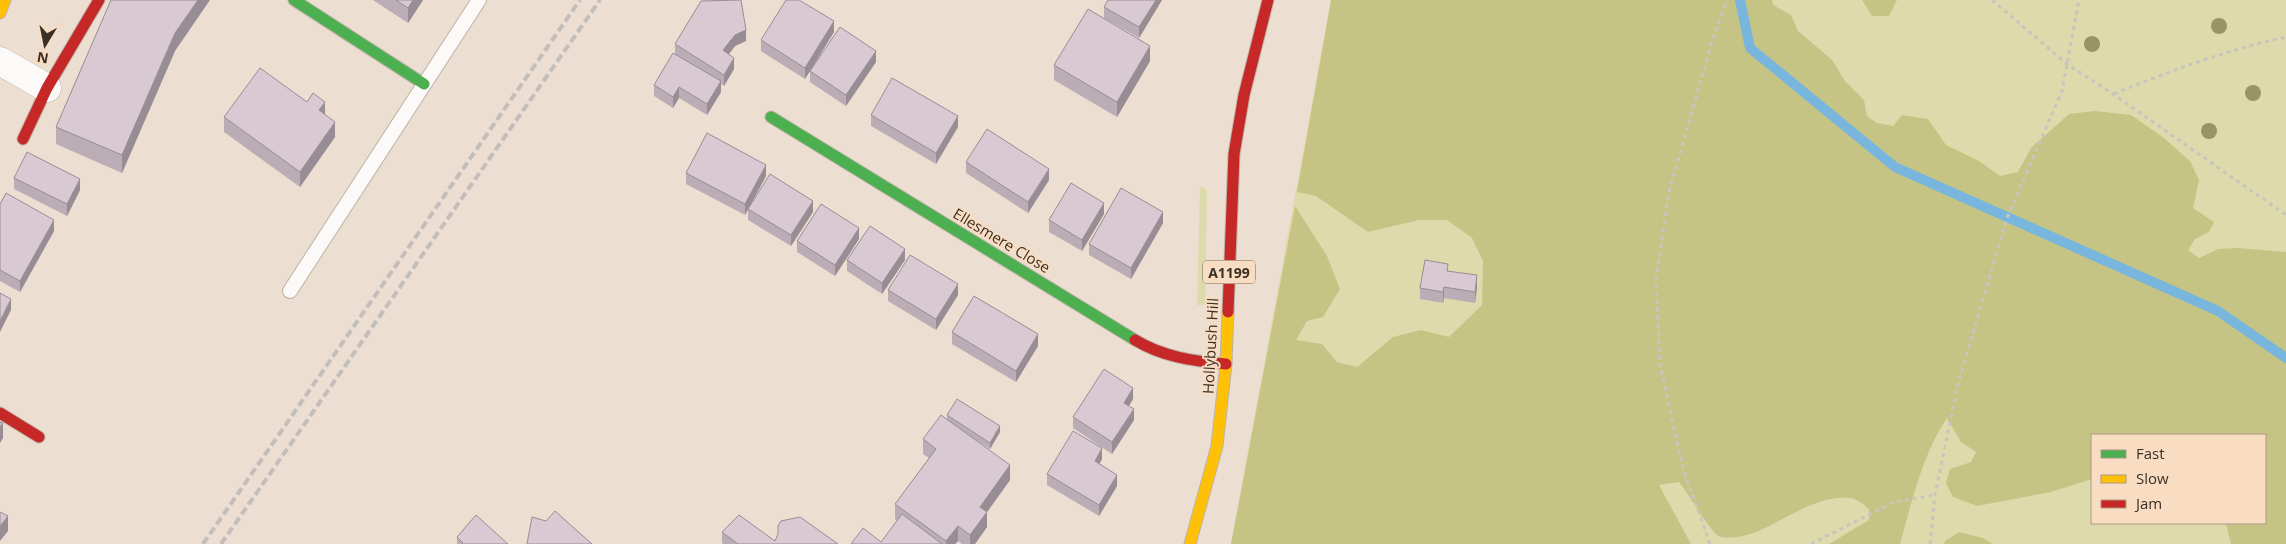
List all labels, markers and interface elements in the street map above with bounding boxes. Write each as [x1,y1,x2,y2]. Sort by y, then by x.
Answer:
north arrow [20,20,70,70]
text: N [35,48,50,69]
street label: Ellesmere Close [950,203,1054,277]
road number: A1199 [1203,260,1255,284]
street label: Hollybush Hill [1197,297,1223,395]
legend [2091,434,2266,524]
text: Fast [2136,443,2165,463]
text: Slow [2136,468,2169,488]
text: Jam [2134,493,2162,513]

